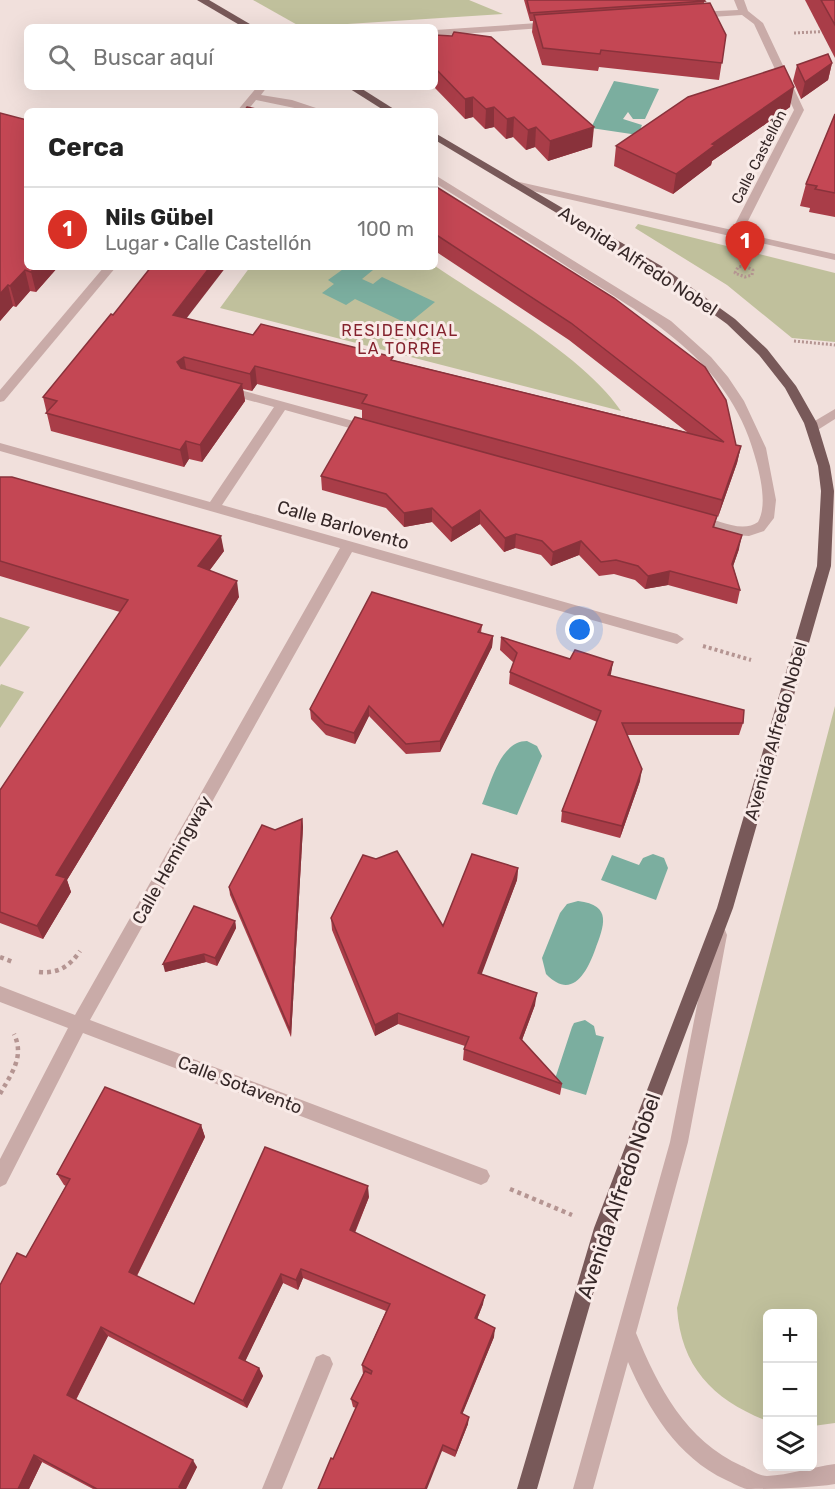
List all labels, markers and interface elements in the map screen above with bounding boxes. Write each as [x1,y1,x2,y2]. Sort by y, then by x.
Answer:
search box [24,24,438,90]
icon: search [45,41,78,74]
text: Buscar aquí [93,44,214,71]
street label: Calle Castellón [728,107,790,207]
text: Cerca [48,132,124,163]
street label: Avenida Alfredo Nobel [555,201,721,321]
text: Nils Gübel [105,204,213,231]
text: 1 [63,217,72,241]
text: 100 m [357,217,414,241]
pin: 1 [726,222,764,271]
text: Lugar · Calle Castellón [105,231,312,255]
district label: RESIDENCIAL LA TORRE [341,321,459,358]
street label: Calle Barlovento [275,496,411,554]
your location [565,615,594,644]
street label: Avenida Alfredo Nobel [740,639,812,823]
street label: Calle Hemingway [127,792,217,928]
street label: Calle Sotavento [175,1051,305,1119]
street label: Avenida Alfredo Nobel [572,1090,665,1302]
map controls [763,1309,817,1471]
button: + [763,1309,817,1363]
button: − [763,1363,817,1417]
button: layers [763,1417,817,1471]

